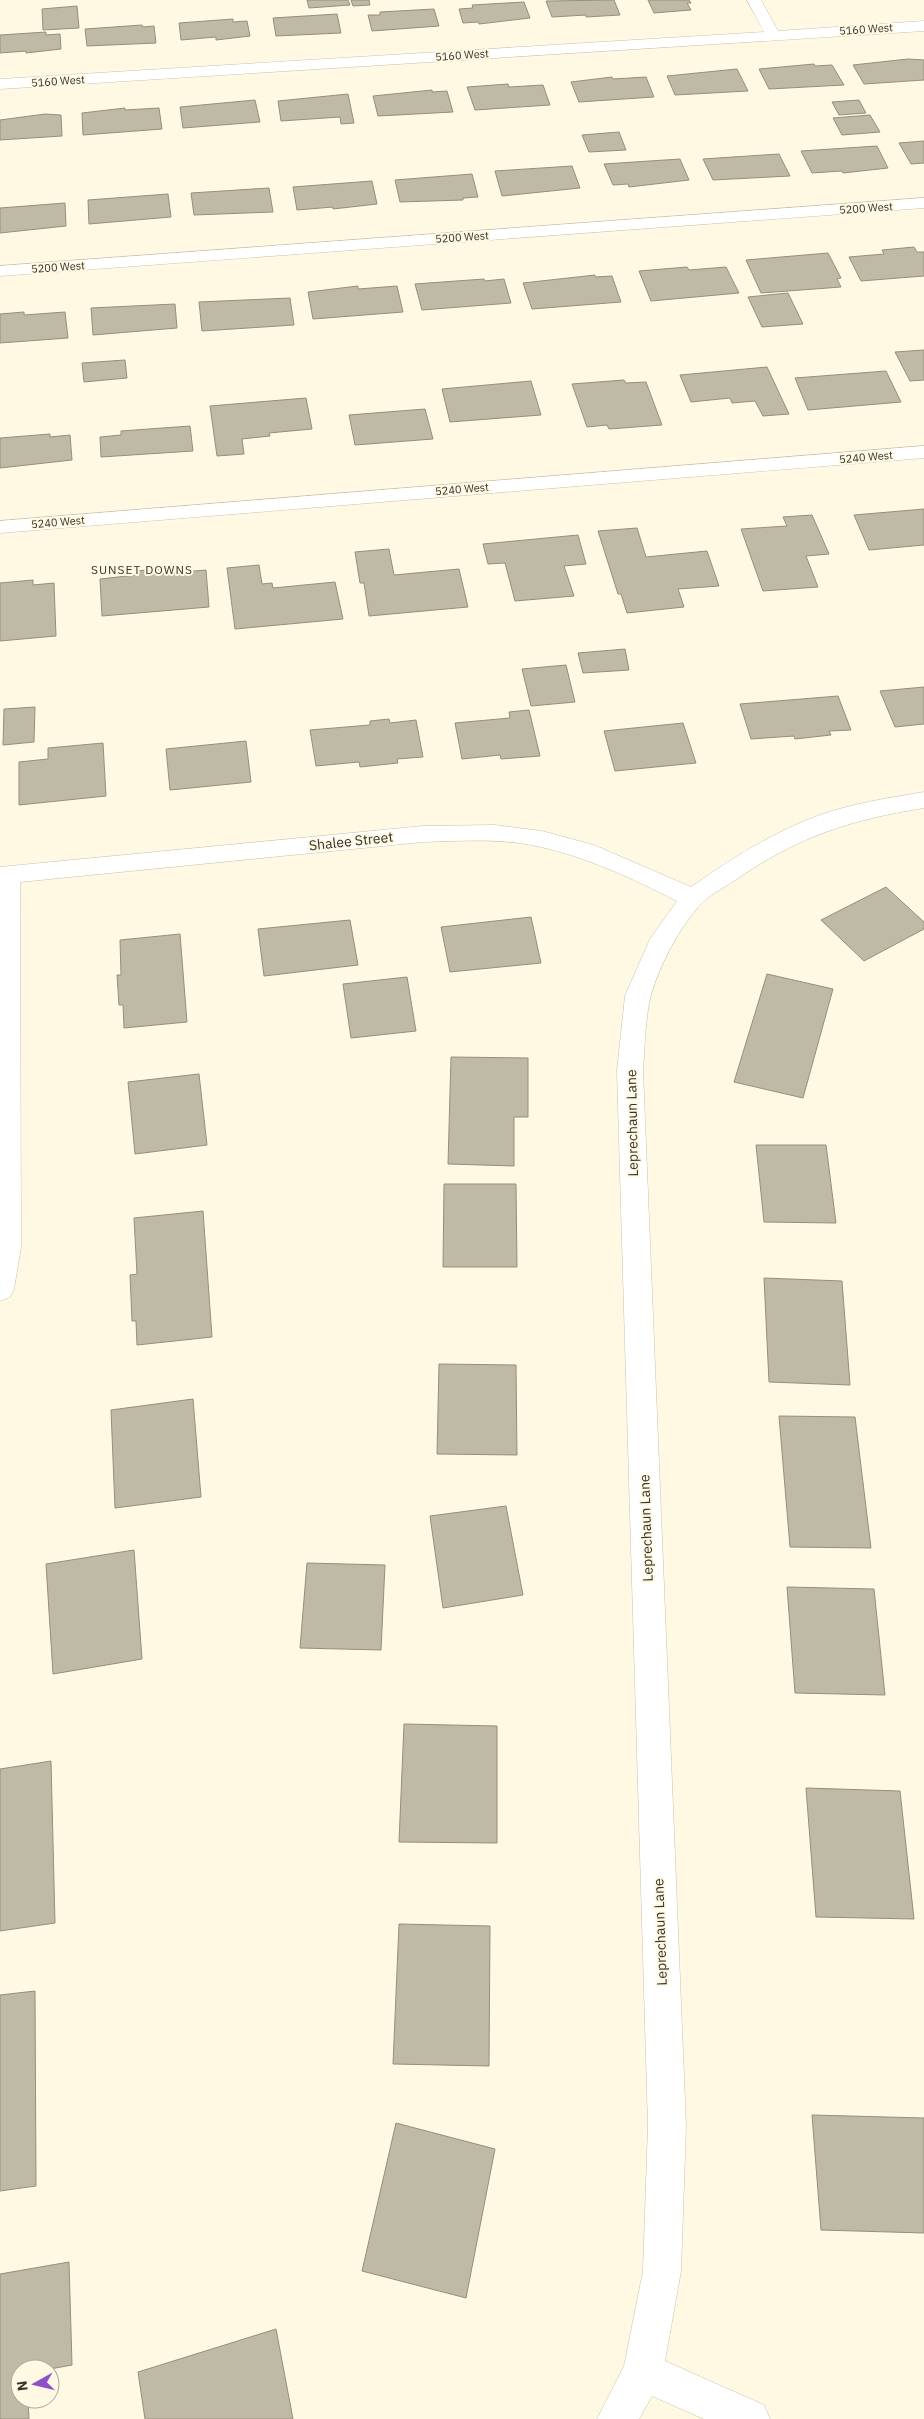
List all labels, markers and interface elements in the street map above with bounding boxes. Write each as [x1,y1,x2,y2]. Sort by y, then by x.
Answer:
street label: 5160 West [839,20,893,38]
street label: 5160 West [435,46,489,64]
street label: 5160 West [31,72,85,90]
street label: 5200 West [839,199,893,217]
street label: 5200 West [435,228,489,246]
street label: 5200 West [31,258,85,276]
street label: 5240 West [839,448,894,466]
street label: 5240 West [435,480,490,498]
street label: 5240 West [31,513,86,531]
district label: SUNSET DOWNS [91,562,193,577]
street label: Shalee Street [308,828,394,854]
street label: Leprechaun Lane [622,1069,642,1177]
street label: Leprechaun Lane [635,1474,657,1582]
street label: Leprechaun Lane [649,1878,671,1986]
north arrow [10,2359,60,2409]
text: N [13,2380,32,2392]

